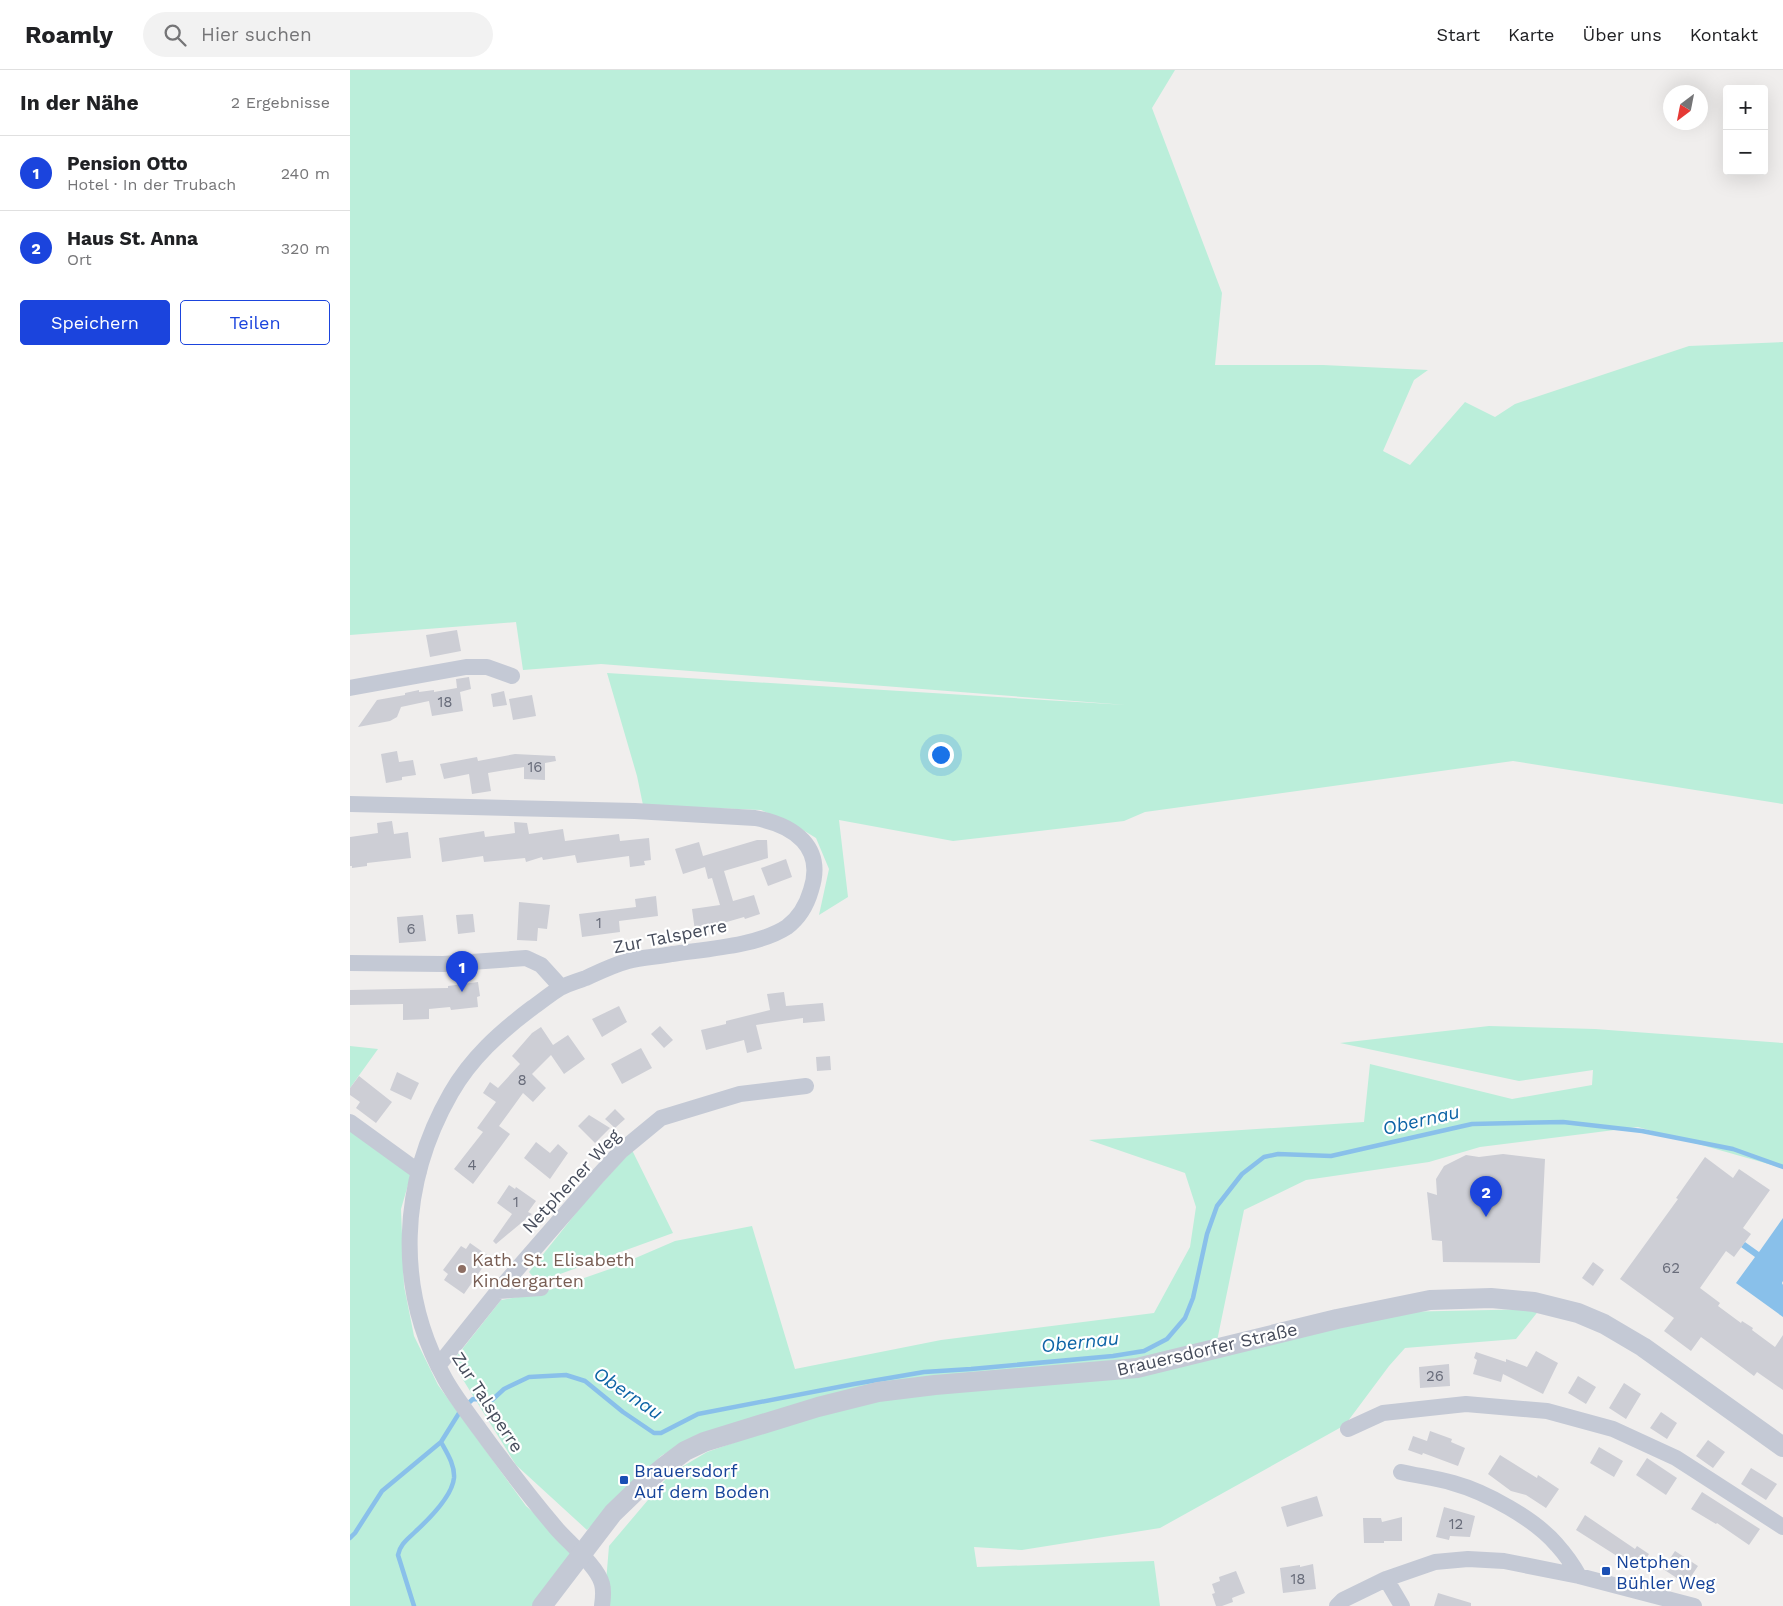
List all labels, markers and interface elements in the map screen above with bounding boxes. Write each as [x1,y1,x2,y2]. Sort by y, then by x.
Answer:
search box [143,12,493,57]
text: Roamly [25,21,113,49]
icon: search [161,21,189,49]
text: Hier suchen [201,23,312,46]
text: Start [1436,24,1480,45]
text: Karte [1508,24,1555,45]
text: Über uns [1583,24,1662,45]
text: Kontakt [1690,24,1758,45]
north arrow [1663,85,1708,130]
map controls [1723,85,1768,175]
button: + [1723,85,1768,130]
text: In der Nähe [20,90,139,115]
text: 2 Ergebnisse [231,93,330,112]
button: − [1723,130,1768,175]
text: Pension Otto [67,152,188,175]
text: 1 [33,164,39,183]
text: 240 m [281,164,330,183]
text: Hotel · In der Trubach [67,175,236,194]
text: Haus St. Anna [67,227,198,250]
text: 2 [31,239,41,258]
text: 320 m [281,239,330,258]
text: Ort [67,250,92,269]
button: Speichern [20,300,170,345]
button: Teilen [180,300,330,345]
house number: 18 [437,693,453,711]
your location [928,742,954,768]
house number: 16 [528,758,542,776]
house number: 1 [596,914,602,932]
street label: Zur Talsperre [611,915,729,957]
house number: 6 [406,920,416,938]
pin: 1 [446,951,478,992]
house number: 8 [517,1071,527,1089]
water label: Obernau [1380,1100,1462,1140]
street label: Netphener Weg [518,1124,625,1237]
house number: 4 [467,1156,477,1174]
pin: 2 [1470,1176,1502,1217]
house number: 1 [513,1193,519,1211]
place label: Kath. St. Elisabeth Kindergarten [472,1249,635,1291]
house number: 62 [1662,1259,1680,1277]
marker: Kath. St. Elisabeth Kindergarten [456,1263,468,1275]
street label: Brauersdorfer Straße [1115,1318,1299,1380]
water label: Obernau [1040,1326,1120,1358]
street label: Zur Talsperre [448,1348,528,1456]
water label: Obernau [589,1362,667,1424]
house number: 26 [1426,1367,1444,1385]
place label: Brauersdorf Auf dem Boden [634,1460,770,1502]
marker: Brauersdorf Auf dem Boden [618,1474,630,1486]
house number: 12 [1449,1515,1463,1533]
place label: Netphen Bühler Weg [1616,1551,1716,1593]
marker: Netphen Bühler Weg [1600,1565,1612,1577]
house number: 18 [1290,1570,1306,1588]

